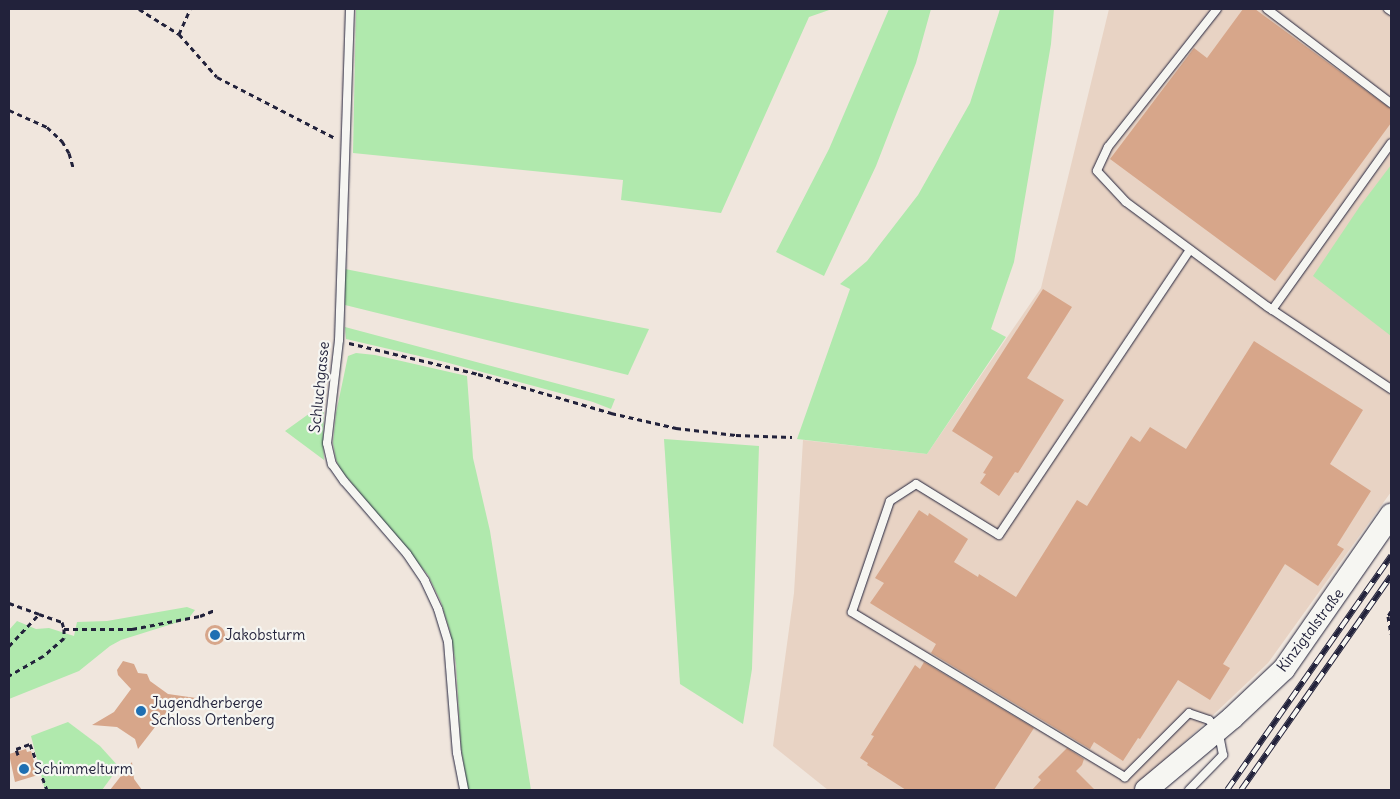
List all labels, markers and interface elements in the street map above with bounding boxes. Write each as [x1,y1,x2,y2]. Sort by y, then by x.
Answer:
street label: Schluchgasse [305,340,333,434]
street label: Kinzigtalstraße [1273,585,1347,675]
place label: Jakobsturm [225,626,305,644]
marker: Jakobsturm [209,629,221,641]
place label: Jugendherberge Schloss Ortenberg [151,693,275,728]
marker: Jugendherberge Schloss Ortenberg [135,705,147,717]
place label: Schimmelturm [34,760,133,778]
marker: Schimmelturm [18,763,30,775]

